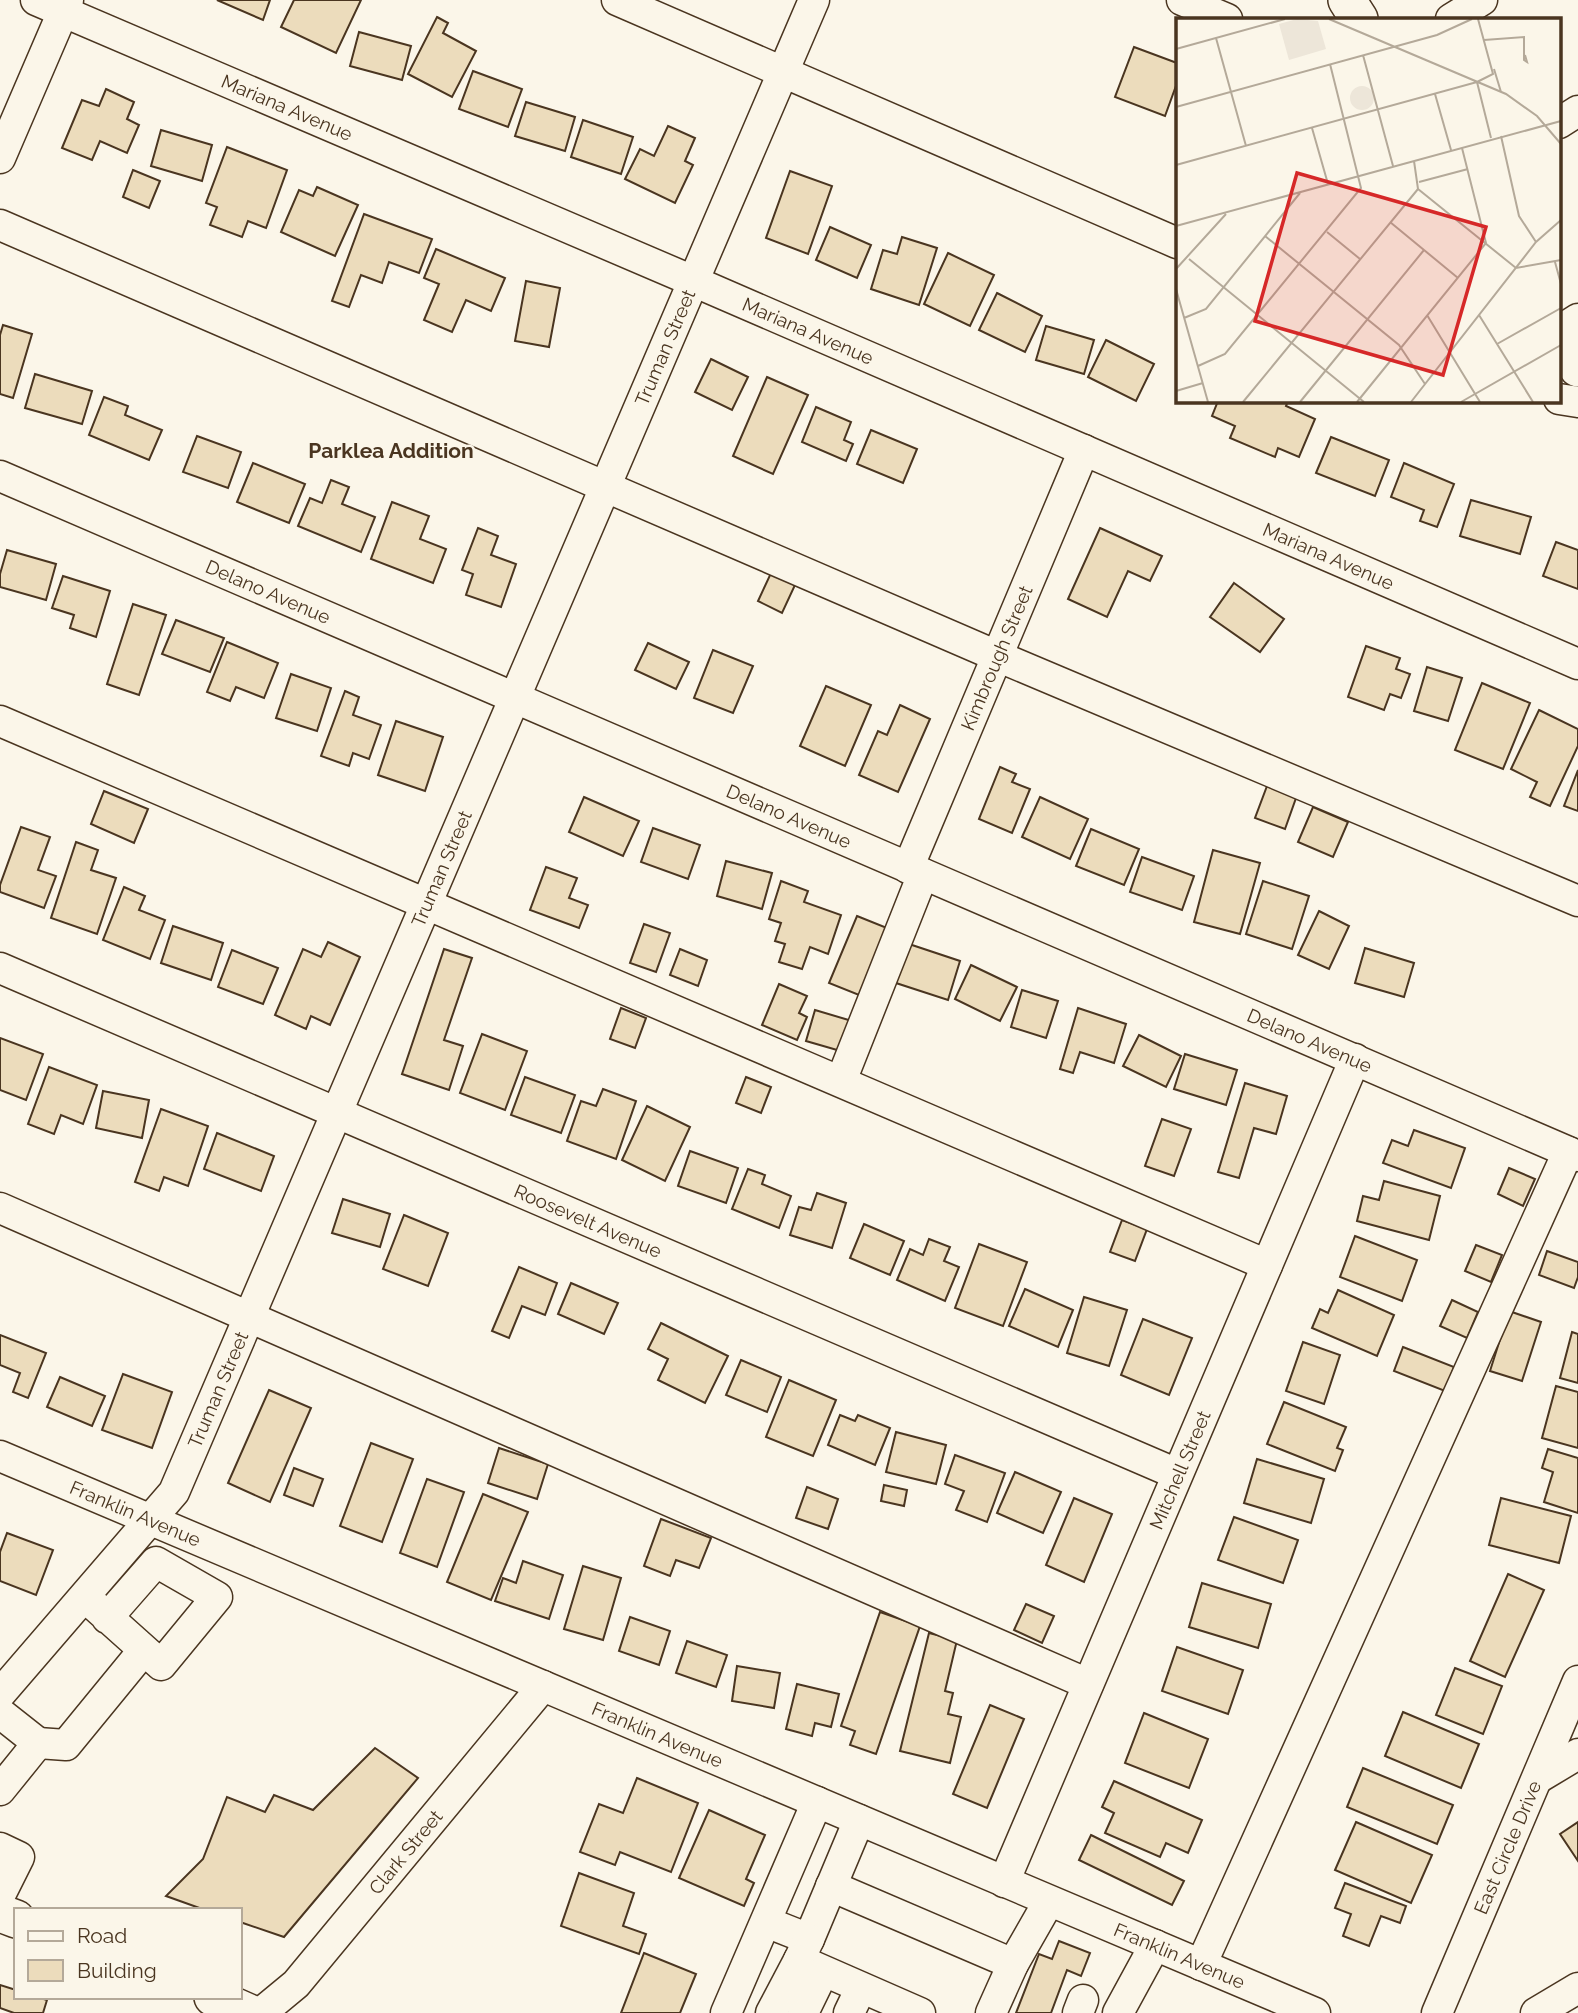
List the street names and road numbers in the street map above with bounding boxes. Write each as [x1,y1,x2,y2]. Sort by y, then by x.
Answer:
street label: Mariana Avenue [218,70,356,145]
street label: Truman Street [630,285,700,409]
street label: Mariana Avenue [739,293,877,369]
street label: Mariana Avenue [1260,518,1397,594]
street label: Delano Avenue [202,555,334,628]
street label: Kimbrough Street [956,582,1037,734]
street label: Delano Avenue [723,779,855,852]
street label: Truman Street [407,806,476,930]
street label: Delano Avenue [1244,1004,1375,1077]
street label: Roosevelt Avenue [511,1179,665,1262]
street label: Truman Street [183,1328,253,1451]
street label: Mitchell Street [1145,1407,1215,1533]
street label: Franklin Avenue [67,1476,204,1551]
street label: Franklin Avenue [589,1697,726,1772]
street label: East Circle Drive [1469,1777,1545,1917]
street label: Clark Street [364,1805,447,1899]
street label: Franklin Avenue [1111,1918,1248,1993]

